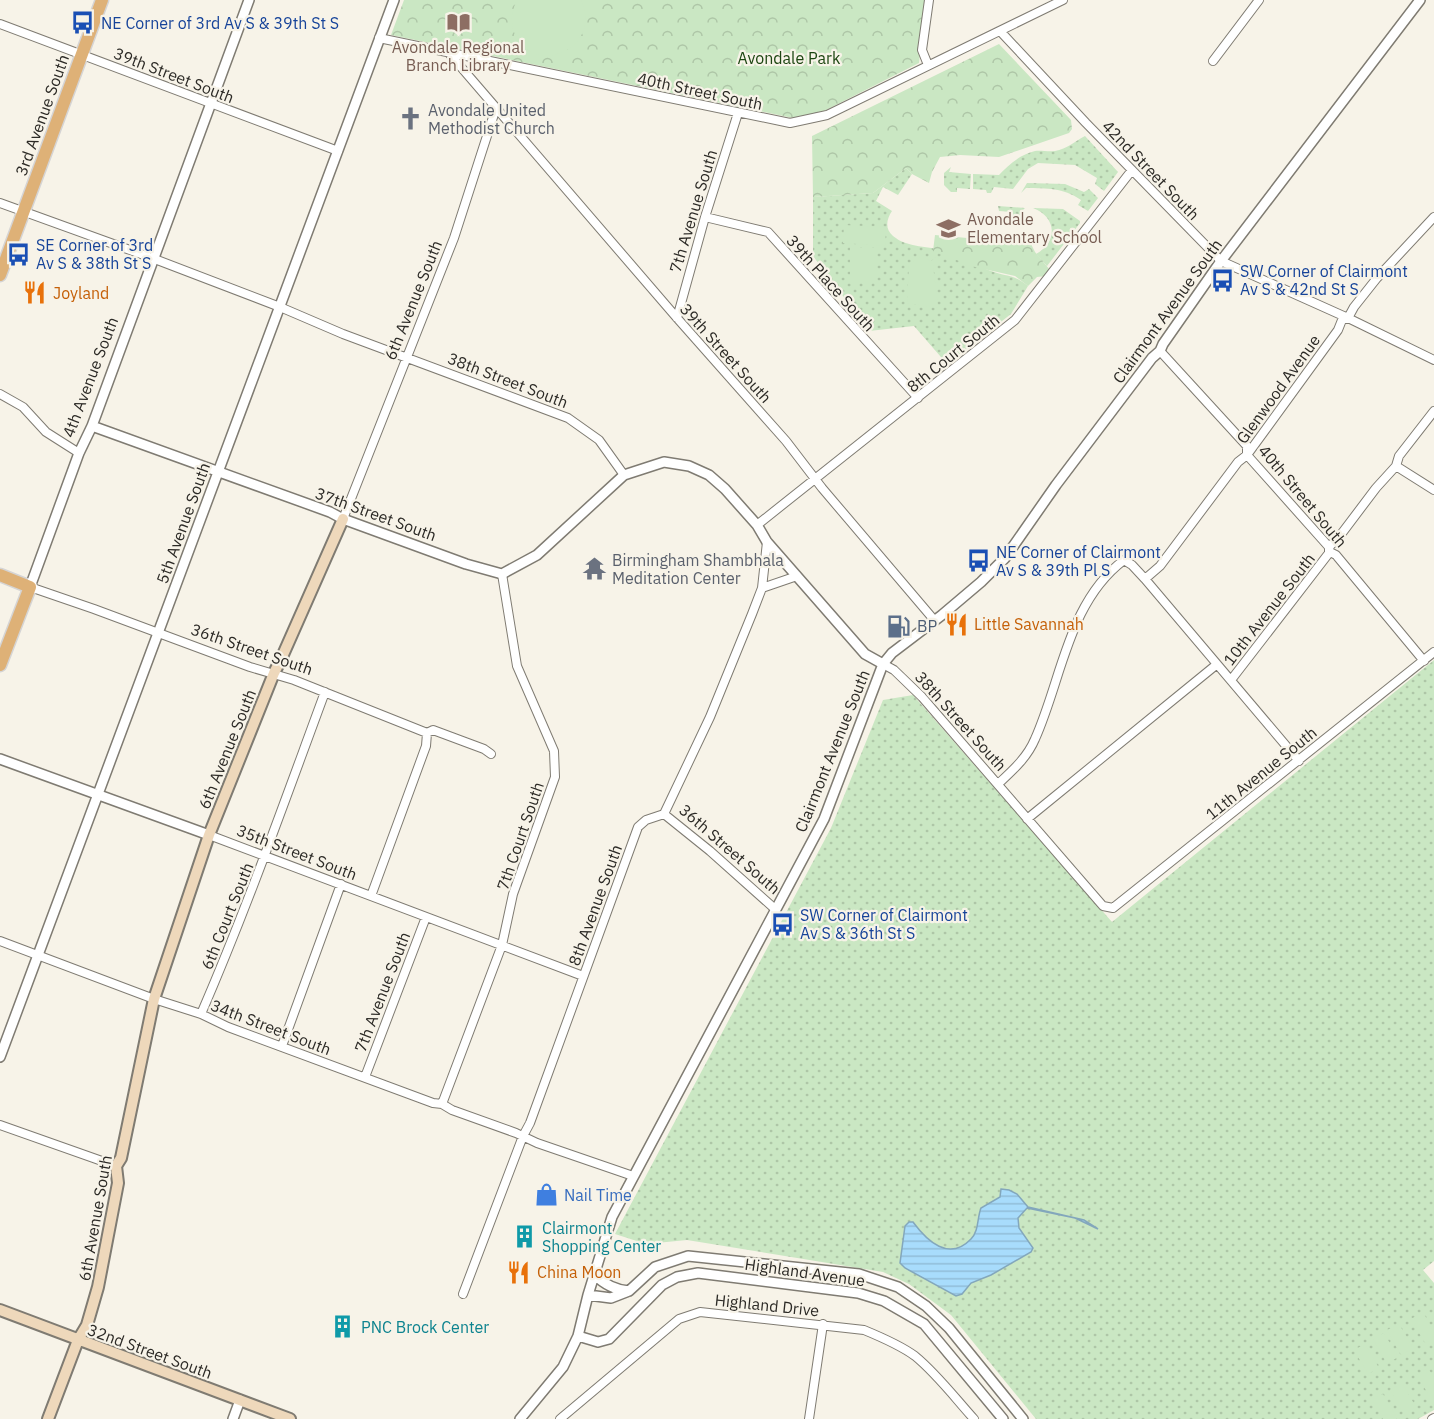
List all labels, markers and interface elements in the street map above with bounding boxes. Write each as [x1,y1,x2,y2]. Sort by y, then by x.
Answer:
library icon: Avondale Regional Branch Library [445,9,471,35]
bus stop icon: NE Corner of 3rd Av S & 39th St S [70,10,96,36]
place label: NE Corner of 3rd Av S & 39th St S [101,13,339,33]
place label: Avondale Regional Branch Library [392,37,524,75]
street label: 39th Street South [111,43,237,107]
park label: Avondale Park [738,48,841,68]
street label: 3rd Avenue South [11,52,73,178]
street label: 40th Street South [636,68,764,114]
place label: Avondale United Methodist Church [428,100,555,138]
church icon: Avondale United Methodist Church [397,106,423,132]
street label: 42nd Street South [1098,116,1204,224]
street label: 7th Avenue South [665,147,721,275]
place label: Avondale Elementary School [967,209,1102,247]
school or university icon: Avondale Elementary School [936,215,962,241]
street label: 39th Place South [782,231,880,335]
place label: SE Corner of 3rd Av S & 38th St S [36,235,153,273]
street label: Clairmont Avenue South [1108,235,1226,387]
street label: 6th Avenue South [380,237,446,363]
bus stop icon: SE Corner of 3rd Av S & 38th St S [5,241,31,267]
place label: SW Corner of Clairmont Av S & 42nd St S [1240,261,1408,299]
bus stop icon: SW Corner of Clairmont Av S & 42nd St S [1209,267,1235,293]
restaurant icon: Joyland [22,280,48,306]
place label: Joyland [53,283,109,303]
street label: 39th Street South [676,299,776,407]
street label: 8th Court South [903,310,1003,396]
street label: 4th Avenue South [58,314,122,440]
street label: Glenwood Avenue [1232,330,1324,447]
street label: 38th Street South [445,348,571,412]
street label: 40th Street South [1254,441,1352,551]
street label: 5th Avenue South [152,460,214,586]
street label: 37th Street South [313,483,439,545]
place label: NE Corner of Clairmont Av S & 39th Pl S [996,542,1161,580]
bus stop icon: NE Corner of Clairmont Av S & 39th Pl S [965,548,991,574]
street label: 10th Avenue South [1219,549,1319,669]
place label: Birmingham Shambhala Meditation Center [612,550,784,588]
temple icon: Birmingham Shambhala Meditation Center [581,556,607,582]
restaurant icon: Little Savannah [943,611,969,637]
fuel station icon: BP [886,613,912,639]
place label: Little Savannah [974,614,1084,634]
place label: BP [917,616,937,636]
street label: 36th Street South [189,619,315,679]
street label: Clairmont Avenue South [790,667,874,835]
street label: 38th Street South [911,667,1011,775]
street label: 6th Avenue South [194,686,260,812]
street label: 11th Avenue South [1201,722,1321,824]
street label: 7th Court South [492,779,548,893]
street label: 36th Street South [675,800,785,898]
street label: 35th Street South [234,820,360,884]
street label: 8th Avenue South [564,842,626,968]
street label: 6th Court South [196,860,258,972]
place label: SW Corner of Clairmont Av S & 36th St S [800,905,968,943]
bus stop icon: SW Corner of Clairmont Av S & 36th St S [769,911,795,937]
street label: 7th Avenue South [350,929,414,1055]
street label: 34th Street South [208,995,334,1059]
street label: 6th Avenue South [74,1154,116,1282]
shop icon: Nail Time [533,1182,559,1208]
place label: Nail Time [564,1185,632,1205]
place label: Clairmont Shopping Center [542,1218,661,1256]
building icon: Clairmont Shopping Center [511,1224,537,1250]
street label: Highland Avenue [744,1254,867,1290]
restaurant icon: China Moon [506,1259,532,1285]
place label: China Moon [537,1262,621,1282]
street label: Highland Drive [714,1290,820,1320]
building icon: PNC Brock Center [330,1314,356,1340]
place label: PNC Brock Center [361,1317,489,1337]
street label: 32nd Street South [85,1319,215,1383]

